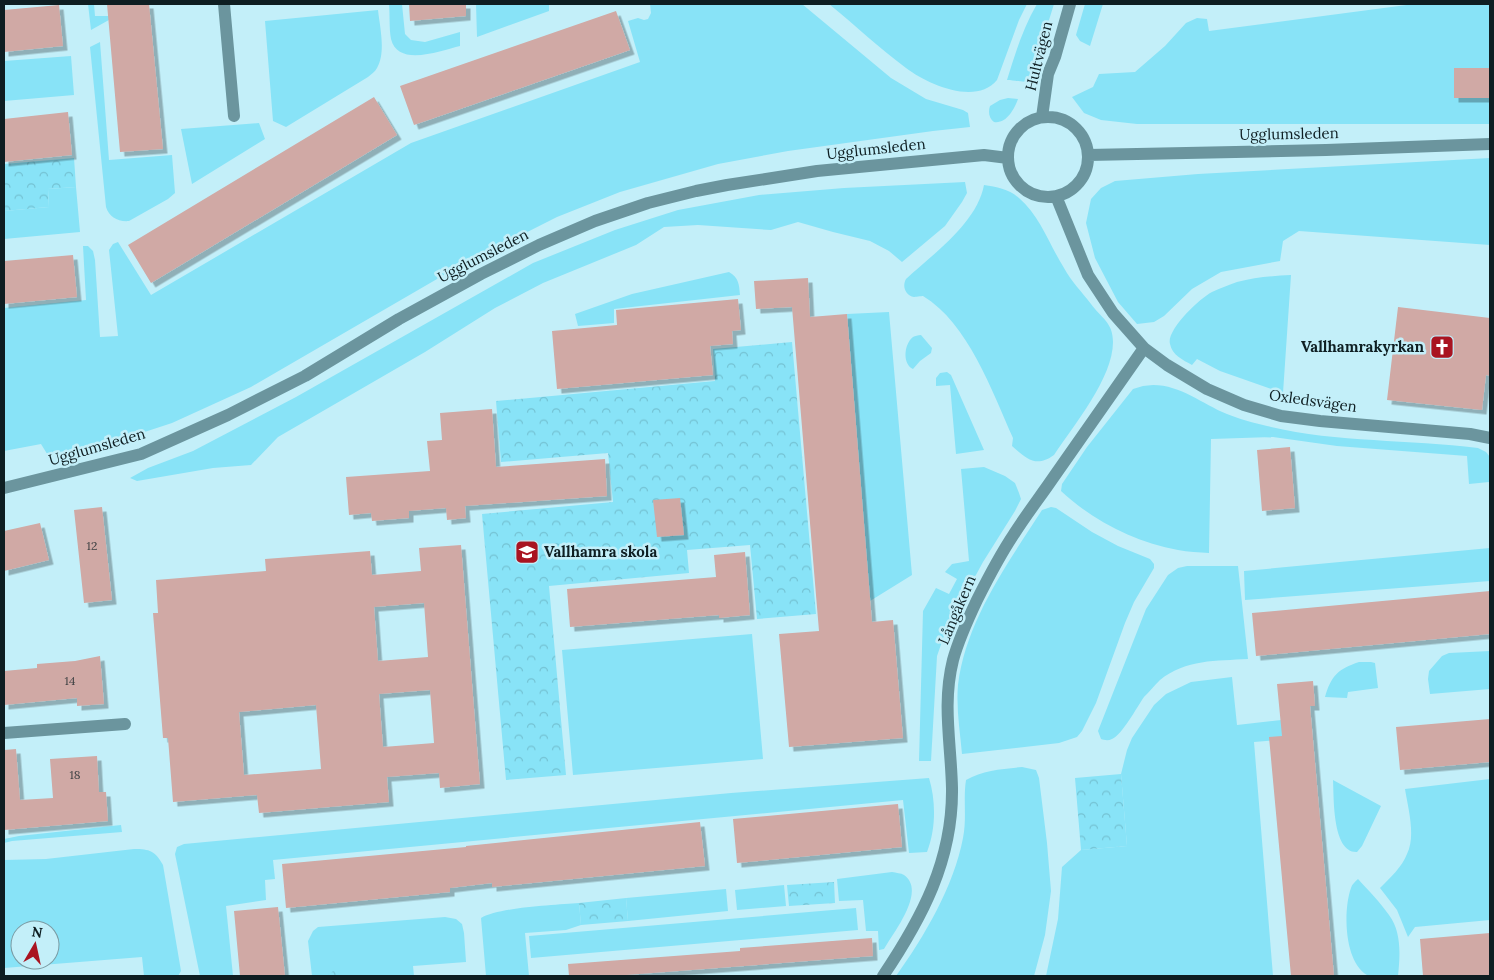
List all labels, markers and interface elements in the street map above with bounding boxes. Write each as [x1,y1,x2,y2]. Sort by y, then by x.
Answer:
street label: Hultvägen [1021,19,1056,93]
street label: Ugglumsleden [1239,123,1339,144]
street label: Ugglumsleden [825,134,926,163]
street label: Ugglumsleden [434,224,531,287]
church icon: Vallhamrakyrkan [1429,334,1455,360]
place label: Vallhamrakyrkan [1301,337,1424,356]
street label: Oxledsvägen [1268,385,1358,416]
street label: Ugglumsleden [46,424,147,469]
house number: 12 [87,538,97,553]
school or university icon: Vallhamra skola [514,539,540,565]
place label: Vallhamra skola [544,542,657,561]
street label: Långåkern [933,572,980,647]
house number: 14 [65,673,76,688]
house number: 18 [69,767,81,782]
north arrow [10,920,60,970]
text: N [30,922,44,942]

